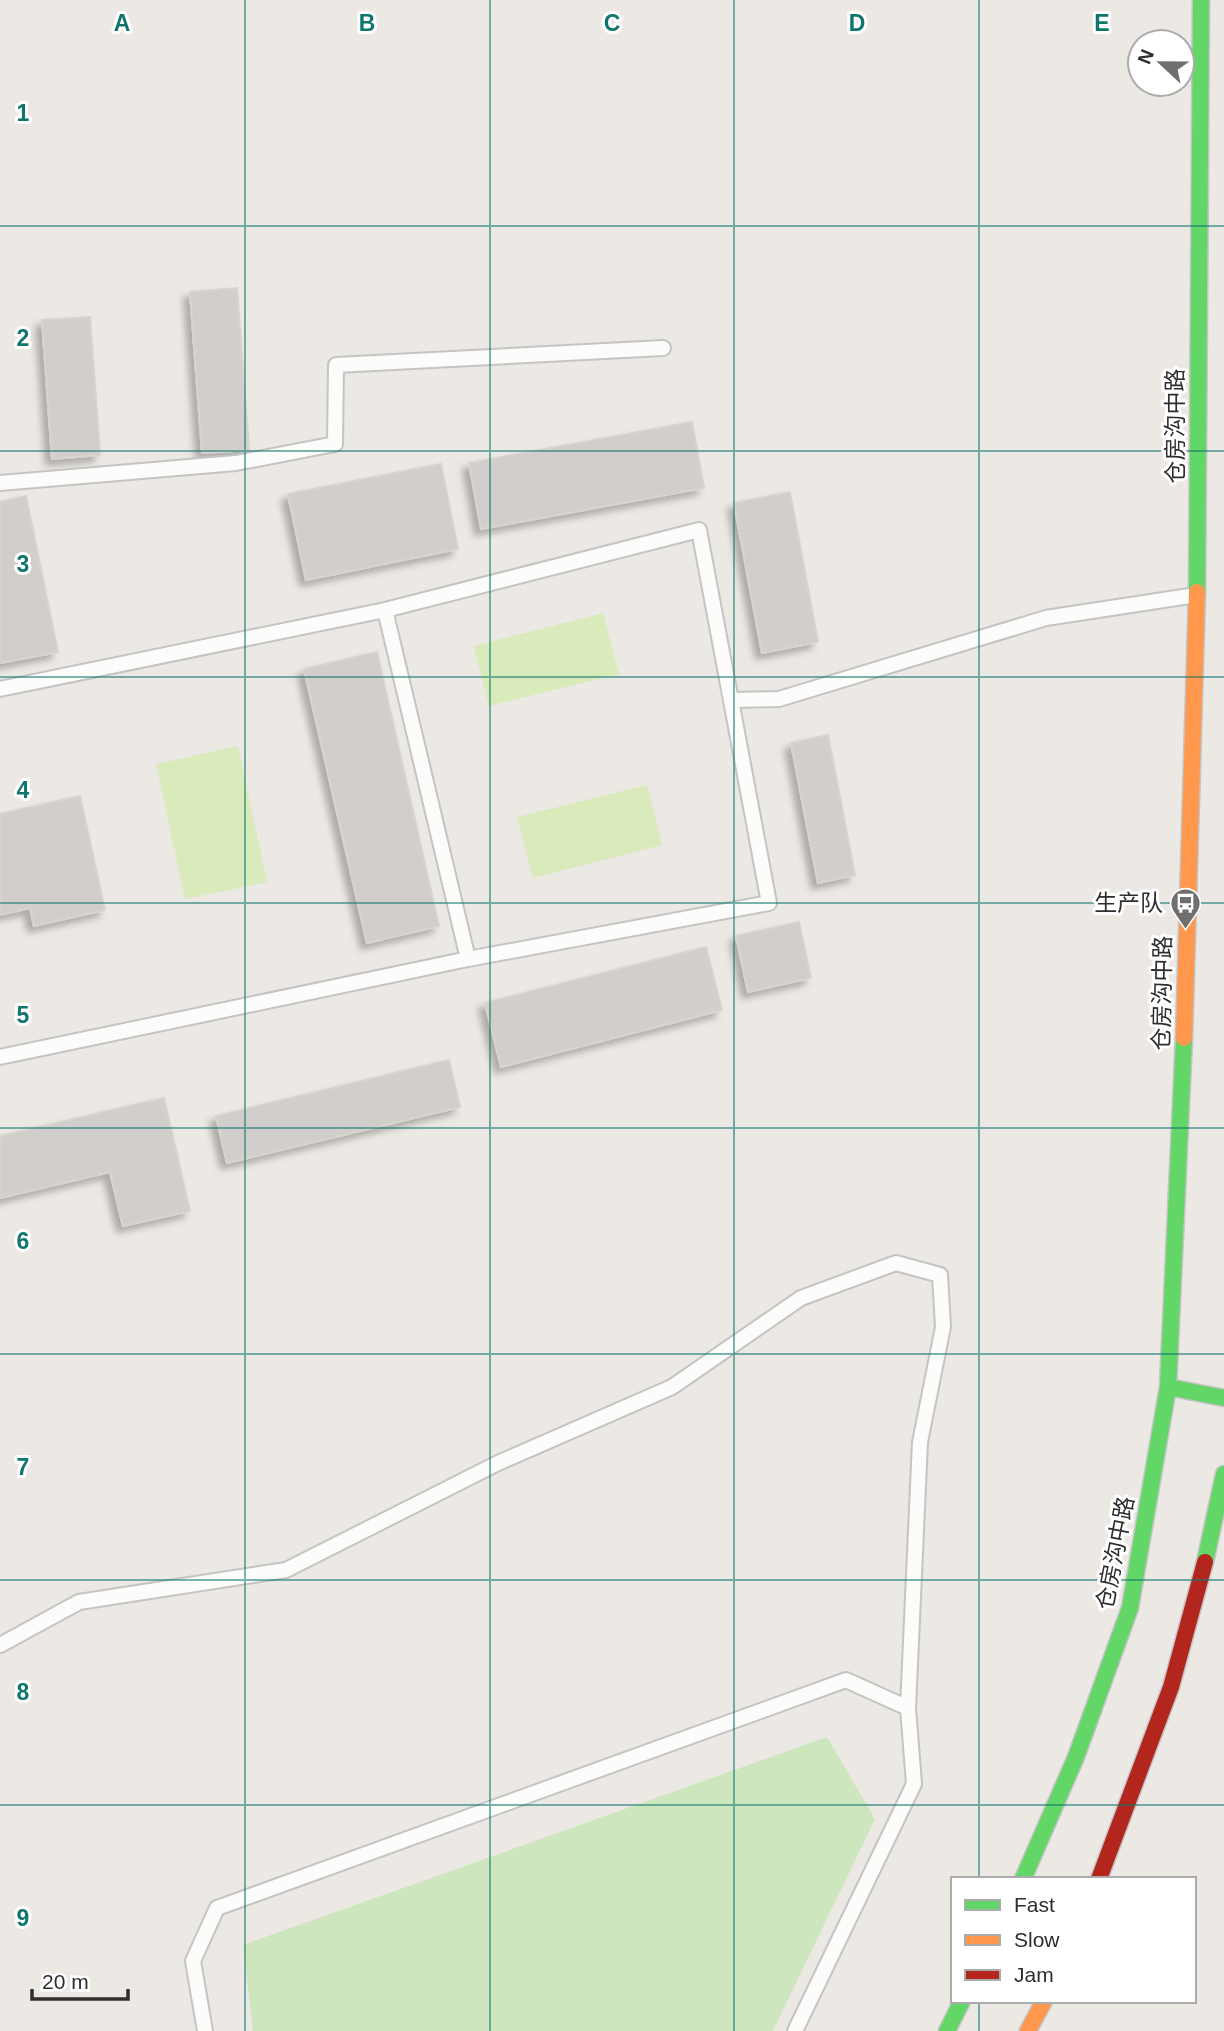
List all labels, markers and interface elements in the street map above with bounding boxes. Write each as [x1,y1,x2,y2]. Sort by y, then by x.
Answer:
text: A [114,10,130,36]
text: B [359,10,375,36]
text: C [604,10,620,36]
text: D [849,10,865,36]
text: E [1094,10,1110,36]
north arrow [1126,28,1196,98]
text: N [1133,47,1158,67]
text: 1 [17,100,30,126]
text: 2 [17,325,29,351]
street label: 仓房沟中路 [1162,369,1188,484]
text: 3 [17,551,29,577]
text: 4 [17,777,30,803]
bus stop icon: 生产队 [1169,886,1203,930]
place label: 生产队 [1094,890,1163,916]
street label: 仓房沟中路 [1148,935,1176,1051]
text: 5 [17,1002,30,1028]
text: 6 [17,1228,29,1254]
text: 7 [17,1454,29,1480]
street label: 仓房沟中路 [1091,1494,1139,1612]
text: 8 [17,1679,30,1705]
legend [951,1877,1196,2003]
text: Fast [1014,1893,1055,1916]
text: 9 [17,1905,29,1931]
text: Slow [1014,1928,1060,1951]
scale bar [32,1958,128,2002]
text: Jam [1014,1963,1054,1986]
text: 20 m [42,1970,89,1993]

